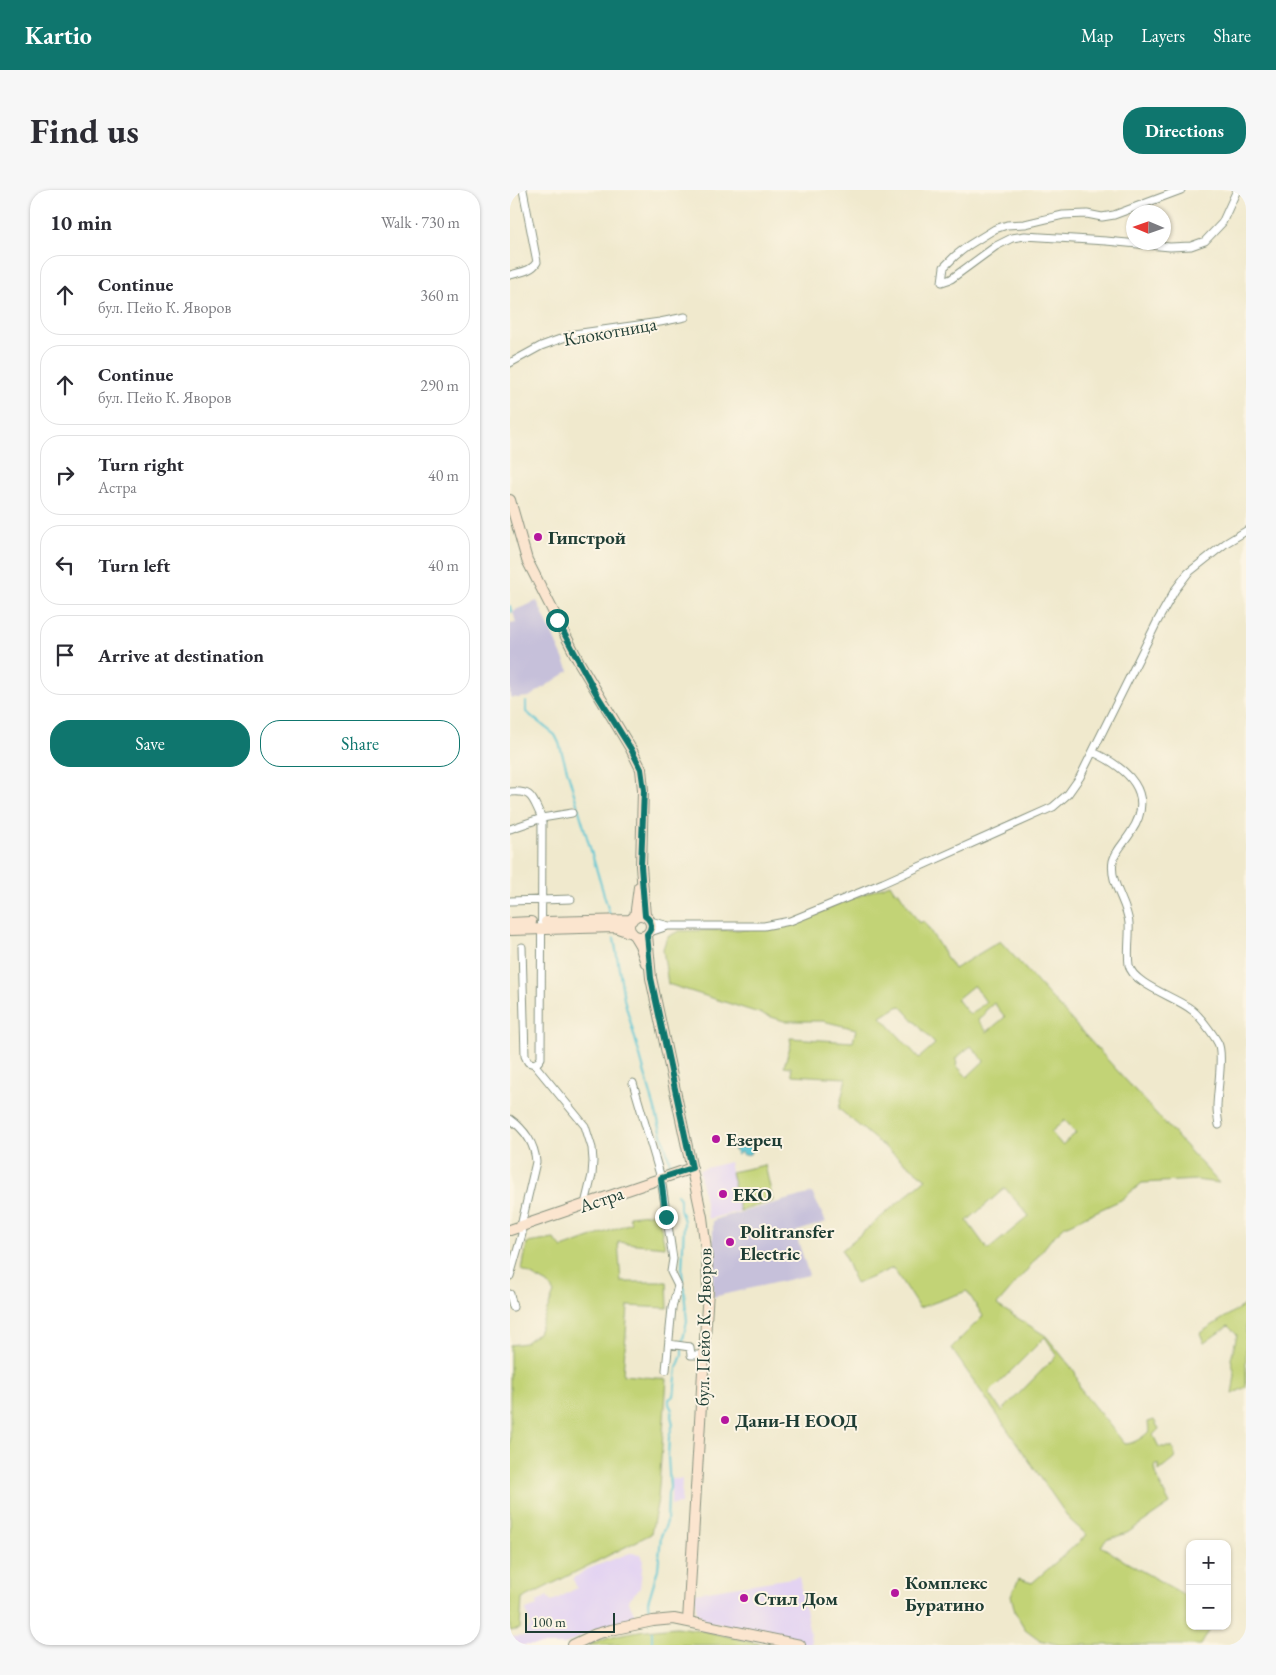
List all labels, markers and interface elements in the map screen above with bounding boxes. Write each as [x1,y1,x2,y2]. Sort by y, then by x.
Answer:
text: Kartio [25,20,92,51]
text: Map [1081,24,1113,47]
text: Layers [1141,24,1185,47]
text: Share [1213,24,1251,47]
button: Directions [1123,107,1246,154]
text: Find us [30,108,139,153]
north arrow [1126,205,1171,250]
text: 10 min [50,209,112,236]
text: Walk · 730 m [381,212,460,233]
text: Continue [98,272,173,297]
icon: ahead [51,281,79,309]
text: 360 m [420,285,459,306]
text: бул. Пейо К. Яворов [98,297,231,318]
street label: Клокотница [561,311,659,352]
text: Continue [98,362,173,387]
icon: ahead [51,371,79,399]
text: 290 m [420,375,459,396]
text: бул. Пейо К. Яворов [98,387,231,408]
text: Turn right [98,452,184,477]
icon: right [51,461,79,489]
text: 40 m [428,465,459,486]
text: Астра [98,477,137,498]
place label: Гипстрой [548,525,626,550]
marker: Гипстрой [532,531,544,543]
icon: left [51,551,79,579]
text: Turn left [98,553,170,578]
text: 40 m [428,555,459,576]
route start [546,609,569,632]
icon: arrive [51,641,79,669]
text: Arrive at destination [98,643,264,668]
button: Save [50,720,250,767]
button: Share [260,720,460,767]
place label: Езерец [726,1127,782,1152]
marker: Езерец [710,1133,722,1145]
street label: Астра [575,1180,627,1219]
place label: EKO [733,1182,772,1207]
marker: EKO [717,1188,729,1200]
route end [655,1206,678,1229]
place label: Politransfer Electric [740,1219,834,1266]
marker: Politransfer Electric [724,1236,736,1248]
street label: бул. Пейо К. Яворов [690,1248,717,1406]
place label: Дани-Н ЕООД [735,1408,858,1433]
marker: Дани-Н ЕООД [719,1414,731,1426]
map controls [1186,1540,1231,1630]
button: + [1186,1540,1231,1585]
place label: Комплекс Буратино [905,1570,988,1617]
button: − [1186,1585,1231,1630]
place label: Стил Дом [754,1586,838,1611]
marker: Комплекс Буратино [889,1587,901,1599]
marker: Стил Дом [738,1592,750,1604]
scale bar [525,1610,615,1633]
text: 100 m [532,1613,566,1631]

